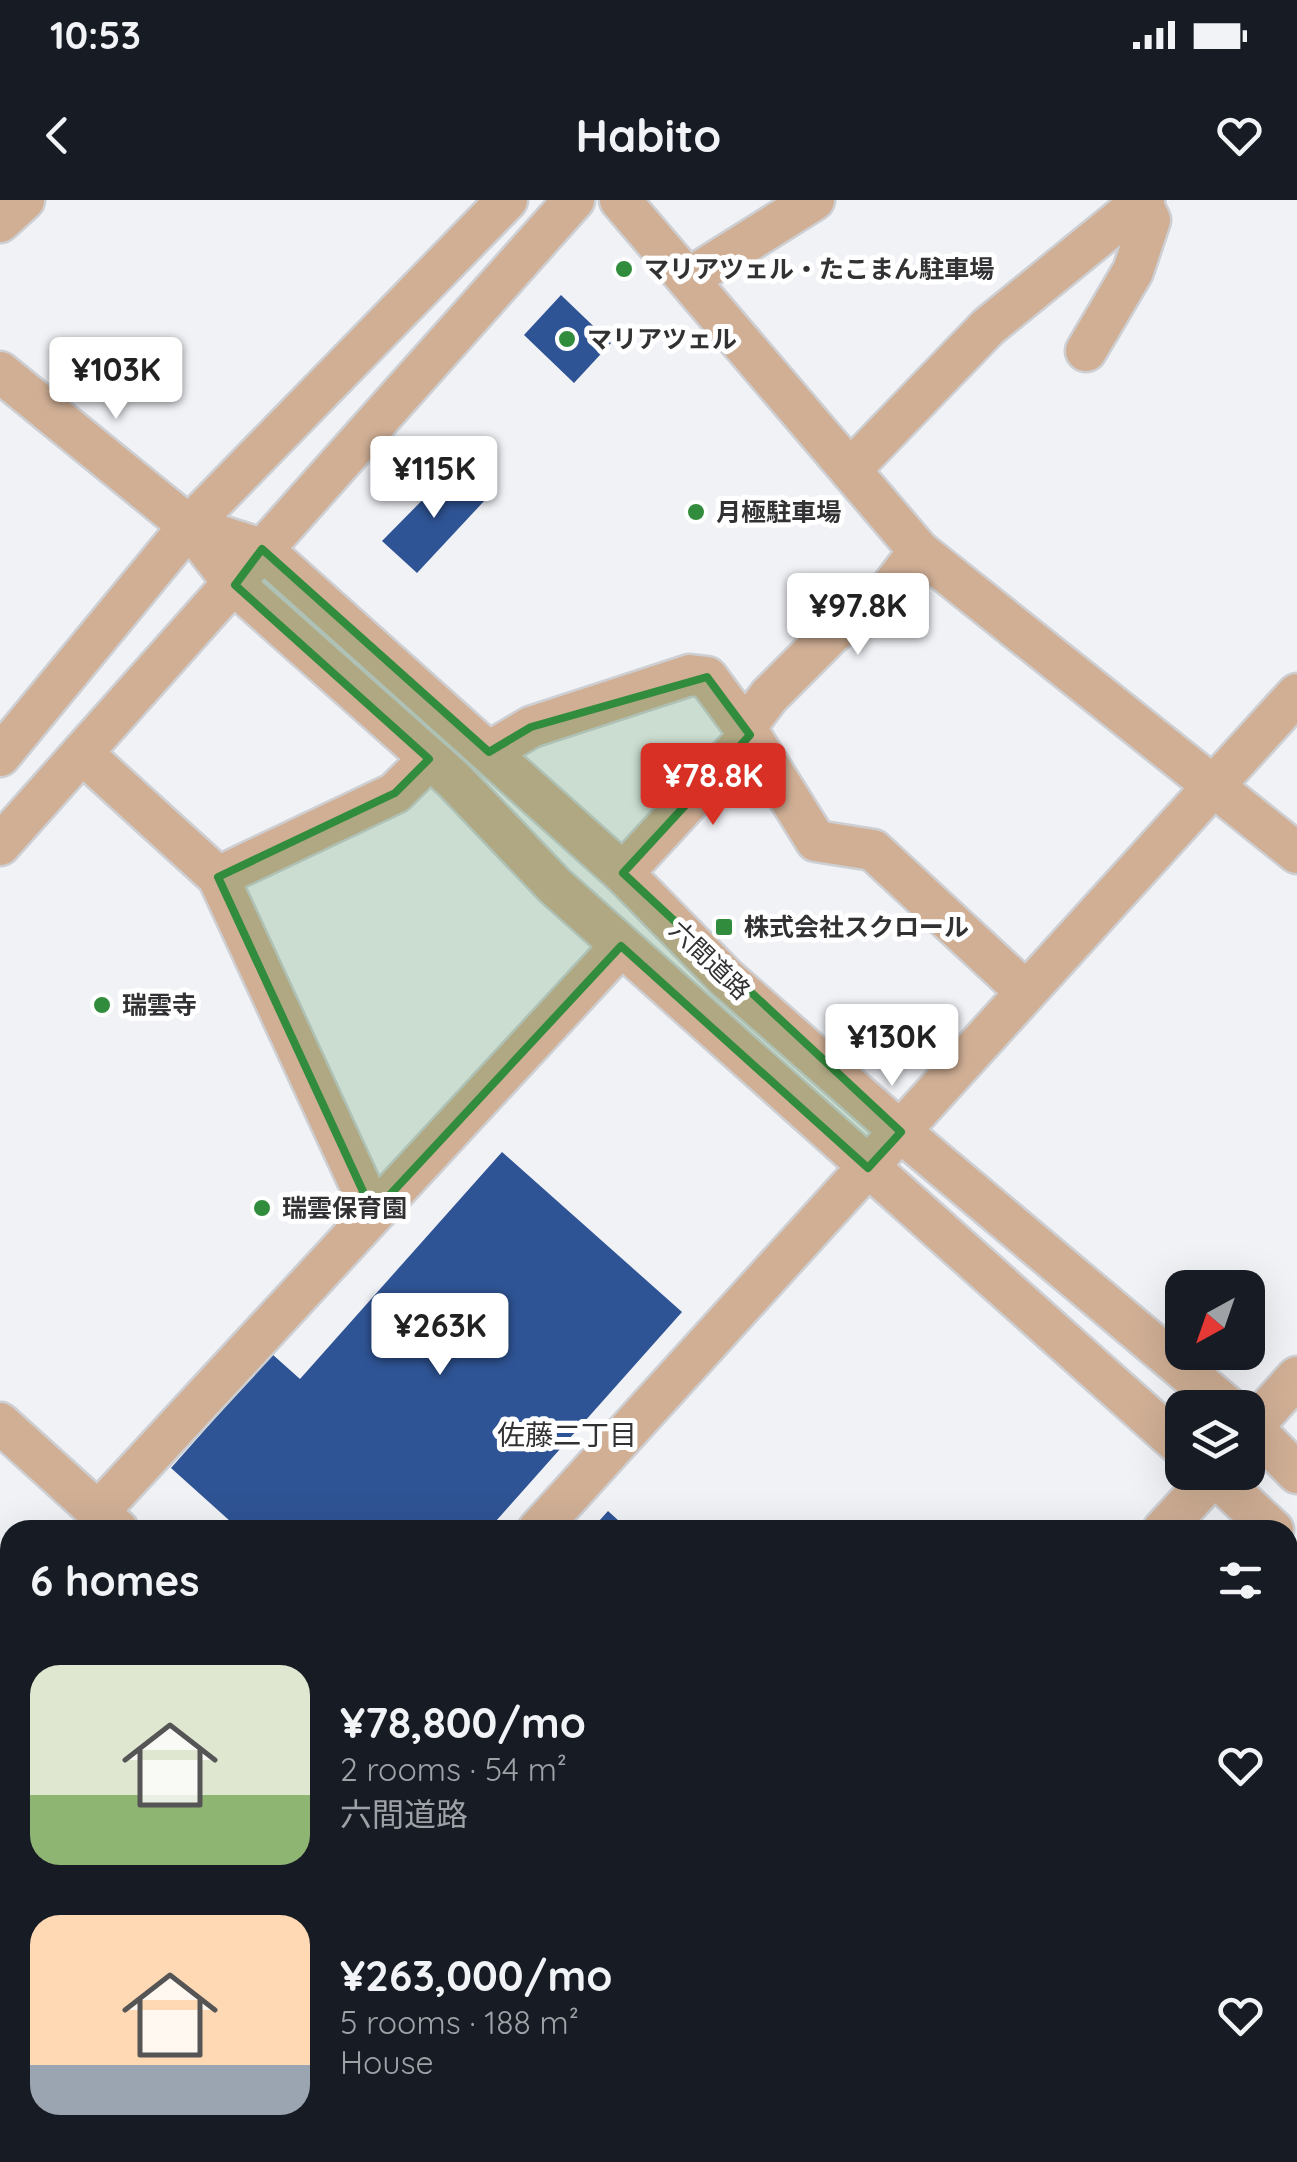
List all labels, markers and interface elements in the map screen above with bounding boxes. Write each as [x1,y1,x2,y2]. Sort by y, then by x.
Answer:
text: 10:53 [50,11,141,59]
text: Habito [576,107,721,163]
icon: back [30,108,85,163]
icon: heart [1212,108,1267,163]
place label: マリアツェル・たこまん駐車場 [644,253,994,284]
marker: マリアツェル・たこまん駐車場 [613,258,635,280]
place label: マリアツェル [587,323,737,354]
marker: マリアツェル [556,328,578,350]
pin: ¥103K [46,337,186,422]
text: ¥103K [71,349,161,389]
pin: ¥115K [364,436,504,521]
text: ¥115K [392,448,476,488]
place label: 月極駐車場 [716,496,841,527]
marker: 月極駐車場 [685,501,707,523]
pin: ¥97.8K [777,573,939,658]
text: ¥97.8K [809,585,907,625]
pin: ¥78.8K [632,743,794,828]
text: ¥78.8K [663,755,763,795]
place label: 株式会社スクロール [744,911,969,942]
street label: 六間道路 [664,914,757,1006]
marker: 株式会社スクロール [713,916,735,938]
place label: 瑞雲寺 [122,989,197,1020]
marker: 瑞雲寺 [91,994,113,1016]
pin: ¥130K [822,1004,962,1089]
text: ¥130K [847,1016,937,1056]
place label: 瑞雲保育園 [282,1192,407,1223]
marker: 瑞雲保育園 [251,1197,273,1219]
north arrow [1165,1270,1265,1370]
map controls [1165,1270,1265,1490]
pin: ¥263K [370,1293,510,1378]
text: ¥263K [393,1305,487,1345]
button: layers [1165,1390,1265,1490]
district label: 佐藤二丁目 [497,1417,637,1452]
icon: filters [1213,1553,1268,1608]
text: 6 homes [30,1554,200,1607]
text: ¥78,800/mo [340,1696,586,1749]
icon: home [110,1705,230,1825]
icon: heart [1213,1738,1268,1793]
text: 2 rooms · 54 m² [340,1749,567,1789]
text: 六間道路 [340,1794,468,1834]
text: ¥263,000/mo [340,1949,612,2002]
icon: home [110,1955,230,2075]
icon: heart [1213,1988,1268,2043]
text: 5 rooms · 188 m² [340,2002,579,2042]
text: House [340,2042,434,2082]

